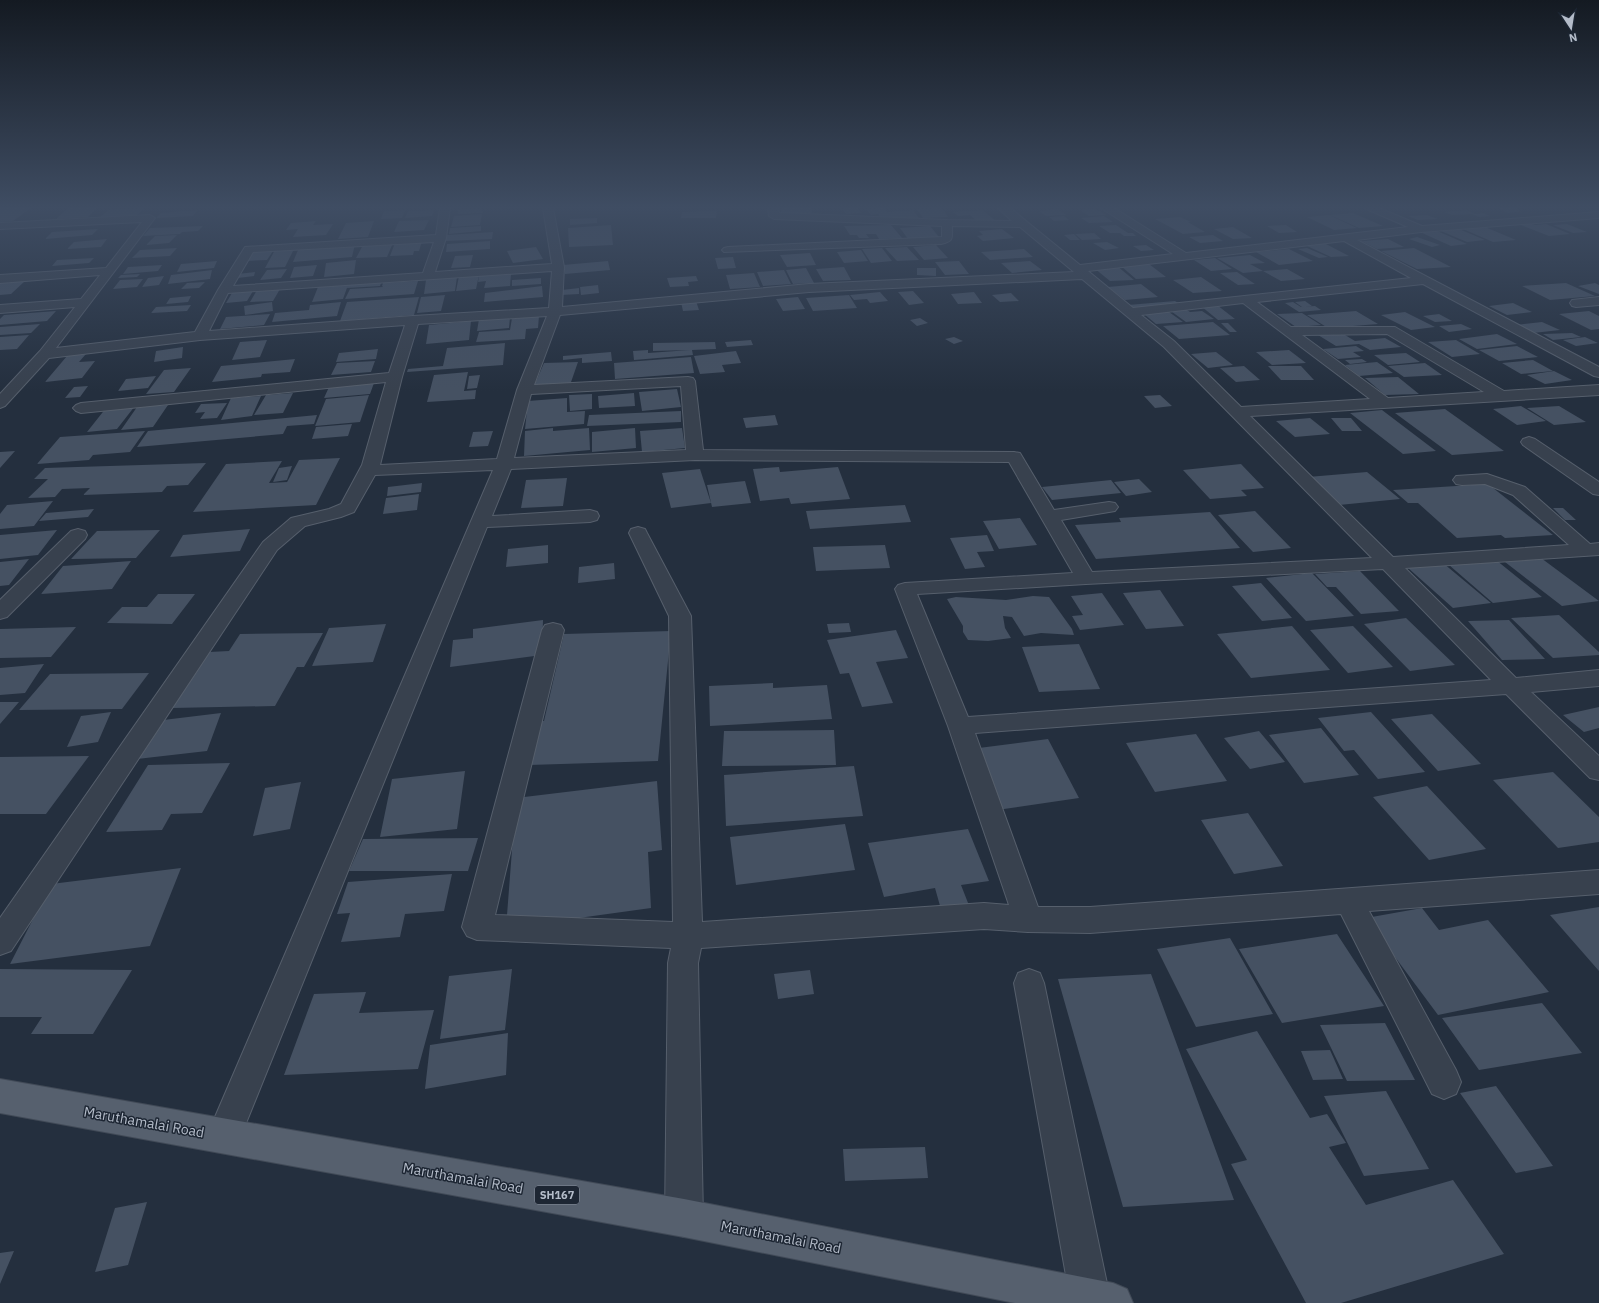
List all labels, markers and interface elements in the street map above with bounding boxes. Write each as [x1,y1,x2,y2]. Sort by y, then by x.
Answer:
north arrow [1551,8,1591,48]
text: N [1568,30,1578,45]
street label: Maruthamalai Road [82,1103,206,1141]
street label: Maruthamalai Road [401,1159,525,1197]
road number: SH167 [535,1186,579,1204]
street label: Maruthamalai Road [719,1217,843,1257]

